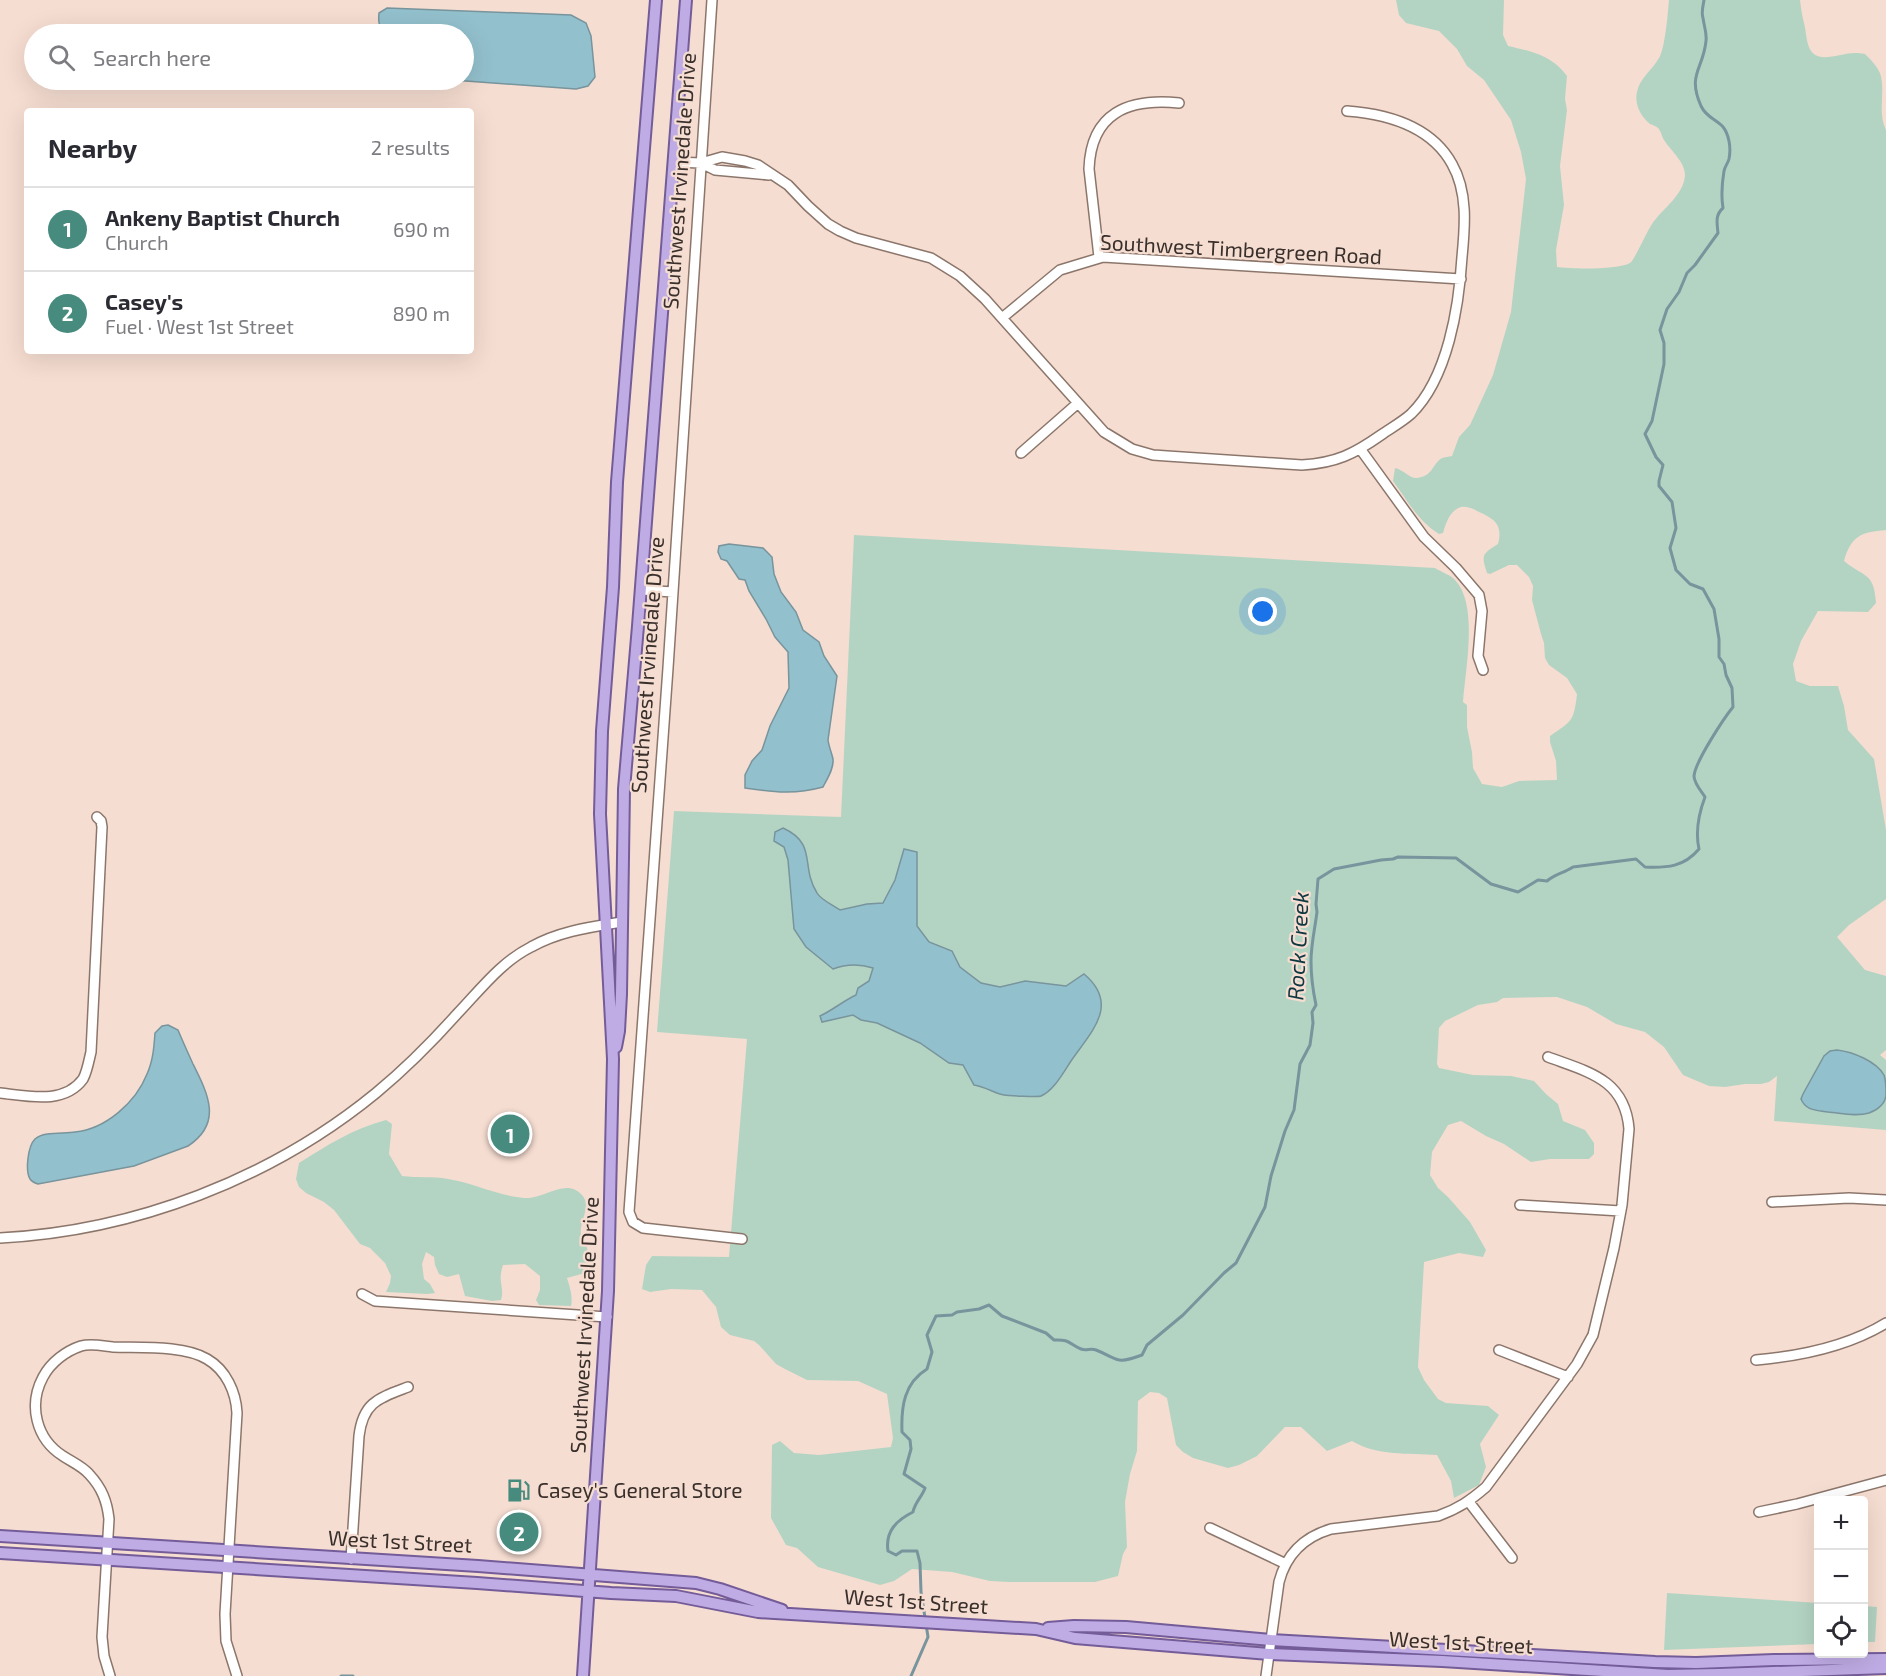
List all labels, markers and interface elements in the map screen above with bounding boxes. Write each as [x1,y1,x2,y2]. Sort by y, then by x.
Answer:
search box [24,24,474,90]
icon: search [45,41,78,74]
text: Search here [93,44,211,70]
street label: Southwest Irvinedale Drive [657,52,700,310]
text: Nearby [48,132,137,163]
text: 2 results [371,135,450,159]
text: Ankeny Baptist Church [105,204,340,230]
text: 1 [63,217,72,241]
text: 690 m [393,217,450,241]
street label: Southwest Timbergreen Road [1099,229,1383,268]
text: Church [105,230,169,254]
text: Casey's [105,288,183,314]
text: 2 [62,301,73,325]
text: 890 m [392,301,450,325]
text: Fuel · West 1st Street [105,314,294,338]
street label: Southwest Irvinedale Drive [625,536,668,794]
your location [1248,597,1277,626]
water label: Rock Creek [1281,891,1313,1001]
pin: 1 [490,1112,530,1156]
street label: Southwest Irvinedale Drive [564,1196,603,1454]
place label: Casey's General Store [537,1477,743,1502]
fuel station icon: Casey's General Store [506,1478,532,1504]
map controls [1814,1496,1868,1658]
button: + [1814,1496,1868,1550]
pin: 2 [500,1510,538,1555]
street label: West 1st Street [327,1524,473,1557]
button: − [1814,1550,1868,1604]
street label: West 1st Street [843,1583,989,1618]
button: locate [1814,1604,1868,1658]
street label: West 1st Street [1388,1625,1534,1658]

